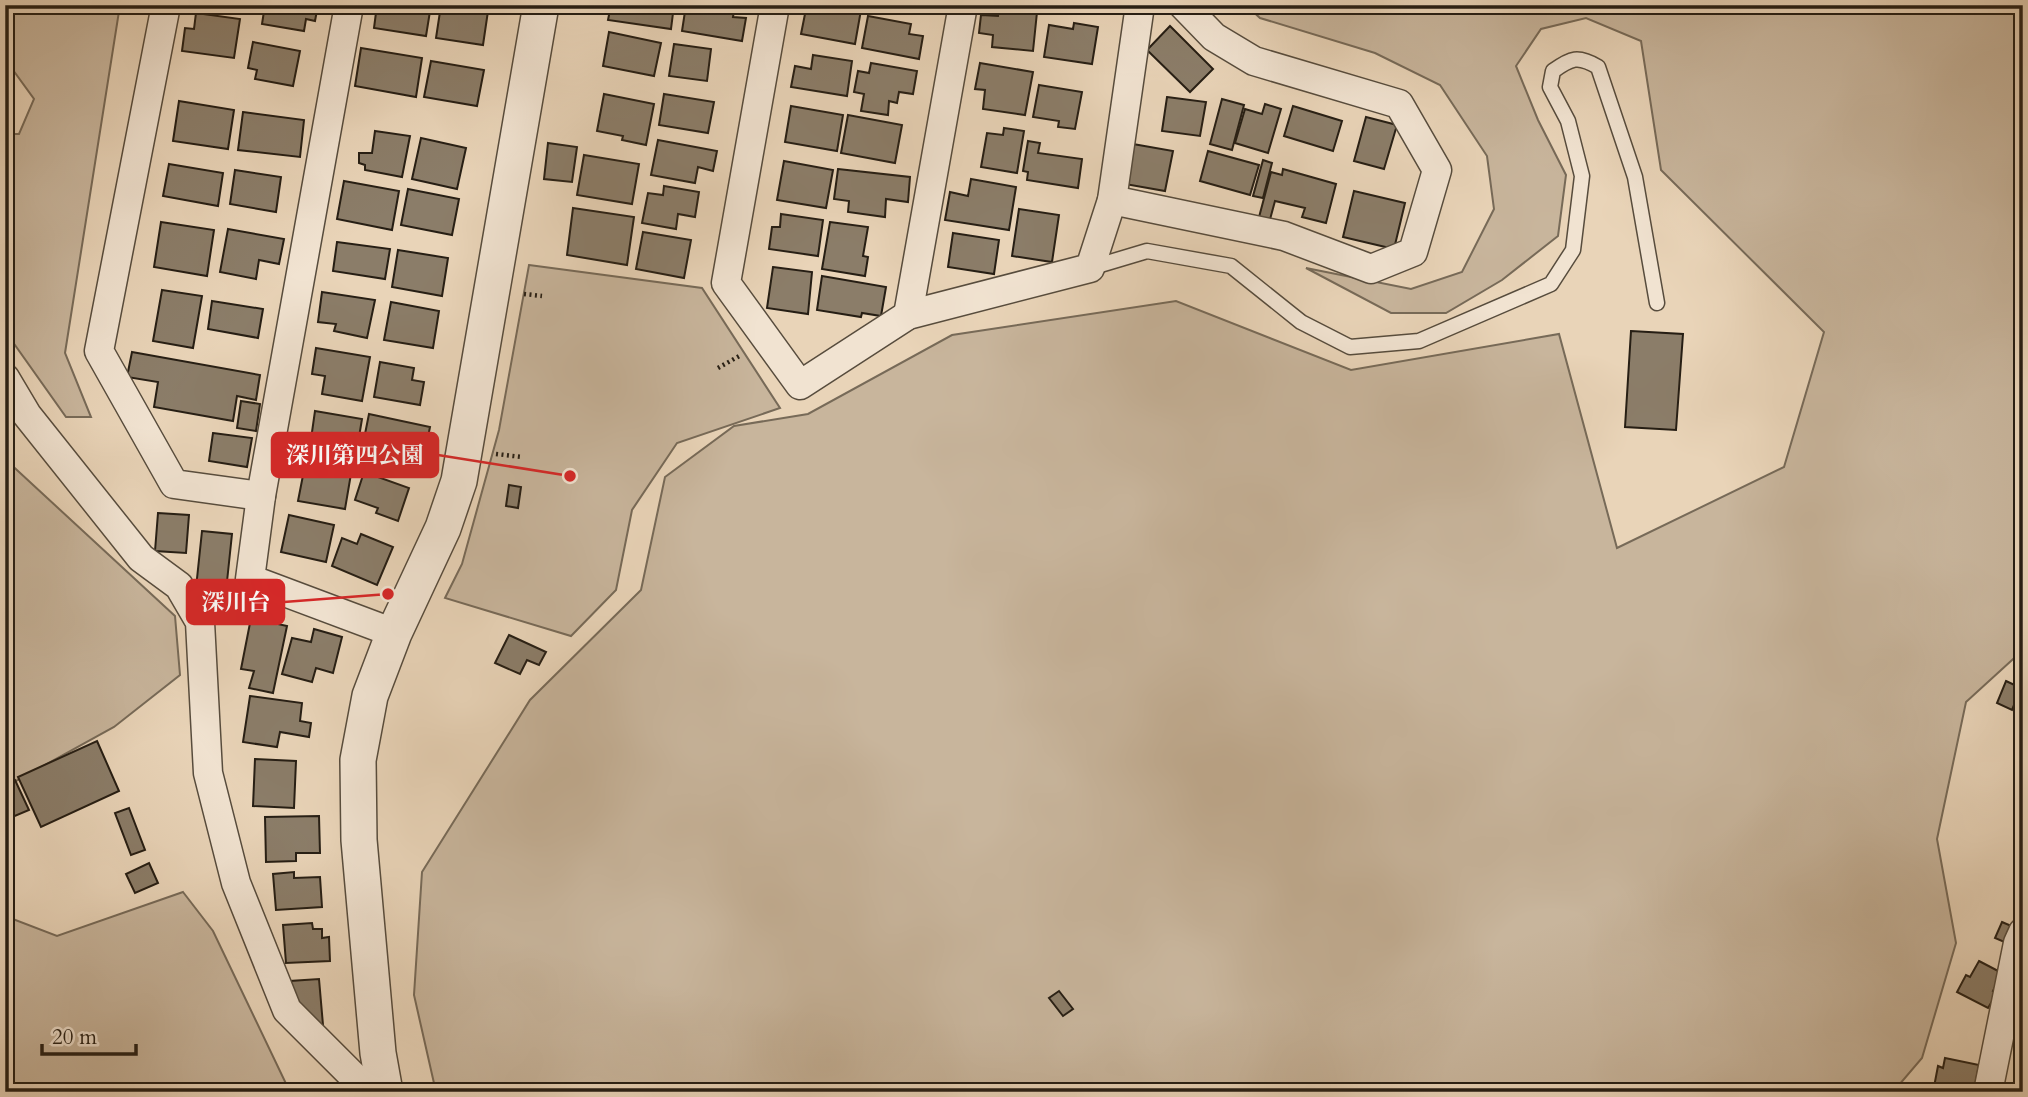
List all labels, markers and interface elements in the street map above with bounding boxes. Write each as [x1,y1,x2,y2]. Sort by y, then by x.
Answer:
callout: 深川第四公園 [272,433,438,477]
text: 深川第四公園 [286,440,424,471]
callout: 深川台 [187,580,284,624]
text: 深川台 [202,587,271,618]
scale bar [42,1013,136,1057]
text: 20 m [52,1023,97,1052]

